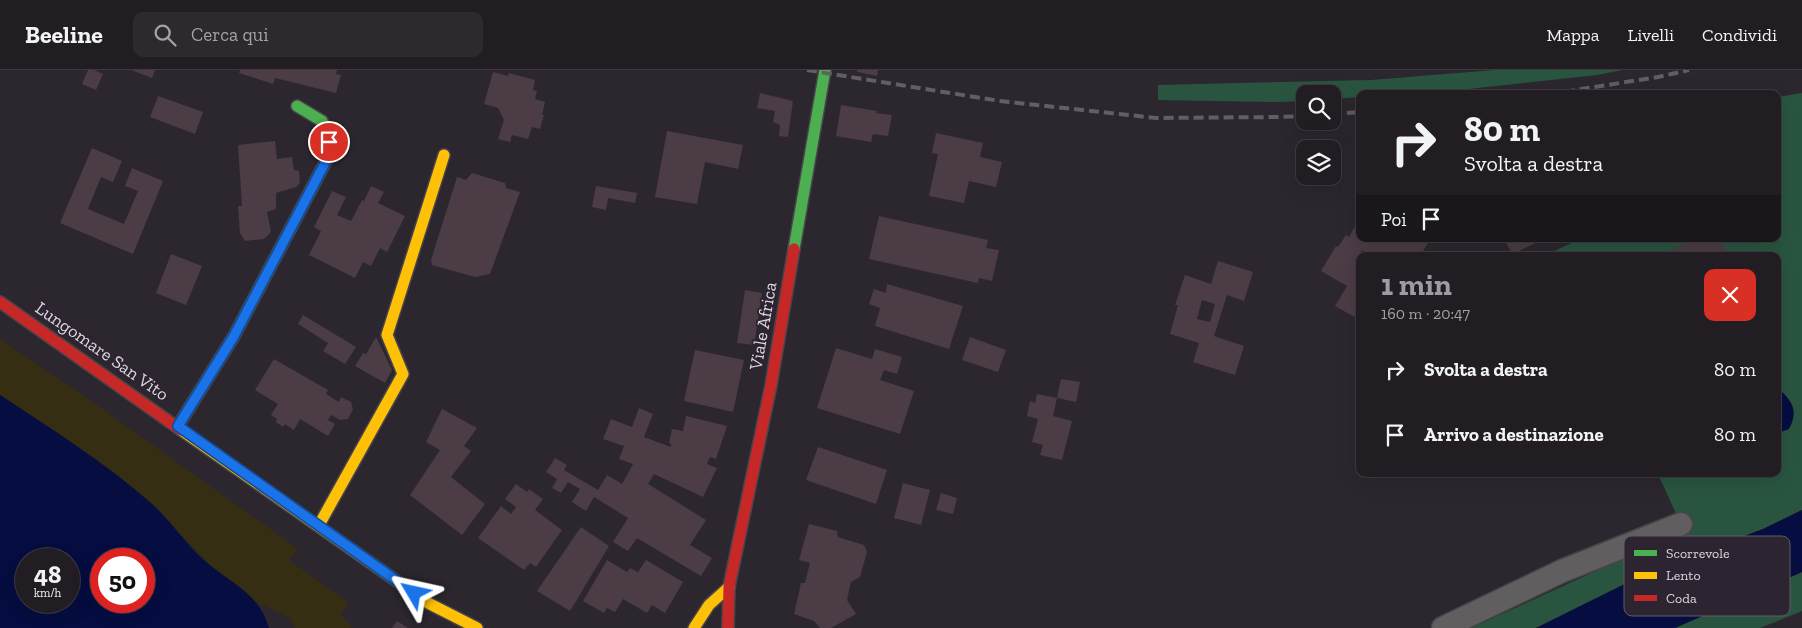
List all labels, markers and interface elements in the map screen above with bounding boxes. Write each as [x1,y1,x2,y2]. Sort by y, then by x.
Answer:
search box [133,12,483,57]
text: Beeline [25,20,103,49]
icon: search [151,21,179,49]
text: Cerca qui [191,23,269,46]
text: Mappa [1547,24,1599,46]
text: Livelli [1627,24,1674,46]
text: Condividi [1702,24,1777,46]
map controls [1296,85,1341,185]
button: search [1296,85,1341,130]
text: 80 m [1464,108,1540,150]
icon: right [1381,110,1446,175]
pin [308,121,350,163]
icon: arrive [315,128,343,156]
button: layers [1296,140,1341,185]
text: Svolta a destra [1464,150,1603,177]
icon: arrive [1417,205,1445,233]
text: Poi [1381,208,1407,231]
text: 1 min [1381,267,1452,303]
button: close [1704,269,1756,321]
street label: Viale Africa [744,280,782,373]
street label: Lungomare San Vito [31,297,173,405]
text: 160 m · 20:47 [1381,304,1470,323]
icon: right [1381,356,1409,384]
text: Svolta a destra [1424,358,1548,381]
text: 80 m [1714,358,1756,381]
icon: arrive [1381,421,1409,449]
text: Arrivo a destinazione [1424,423,1604,446]
text: 80 m [1714,423,1756,446]
legend [1624,536,1790,616]
text: Scorrevole [1666,545,1730,562]
speed limit sign: 50 [90,548,155,613]
text: 48 [34,559,61,589]
position arrow [387,566,439,618]
text: Lento [1666,567,1701,584]
text: km/h [34,586,61,600]
text: Coda [1666,590,1697,607]

